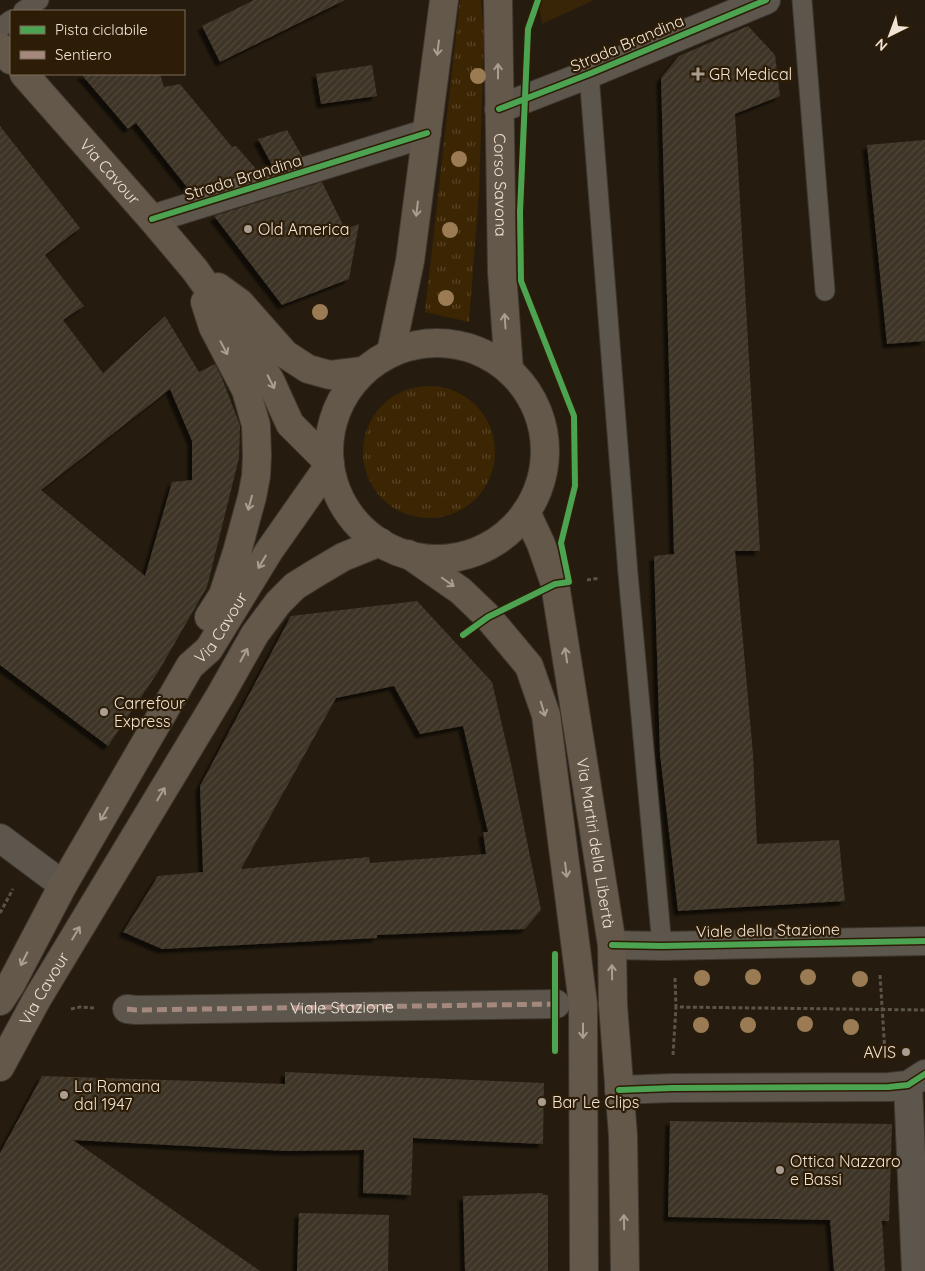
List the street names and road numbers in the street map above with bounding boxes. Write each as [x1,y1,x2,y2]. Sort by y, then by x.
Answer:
street label: Strada Brandina [567,10,687,76]
street label: Corso Savona [490,133,511,237]
street label: Via Cavour [76,134,144,209]
street label: Strada Brandina [182,150,304,204]
street label: Via Cavour [190,588,251,667]
street label: Via Martiri della Libertà [573,756,619,930]
street label: Viale della Stazione [696,919,840,941]
street label: Via Cavour [15,948,73,1029]
street label: Viale Stazione [290,996,394,1018]

